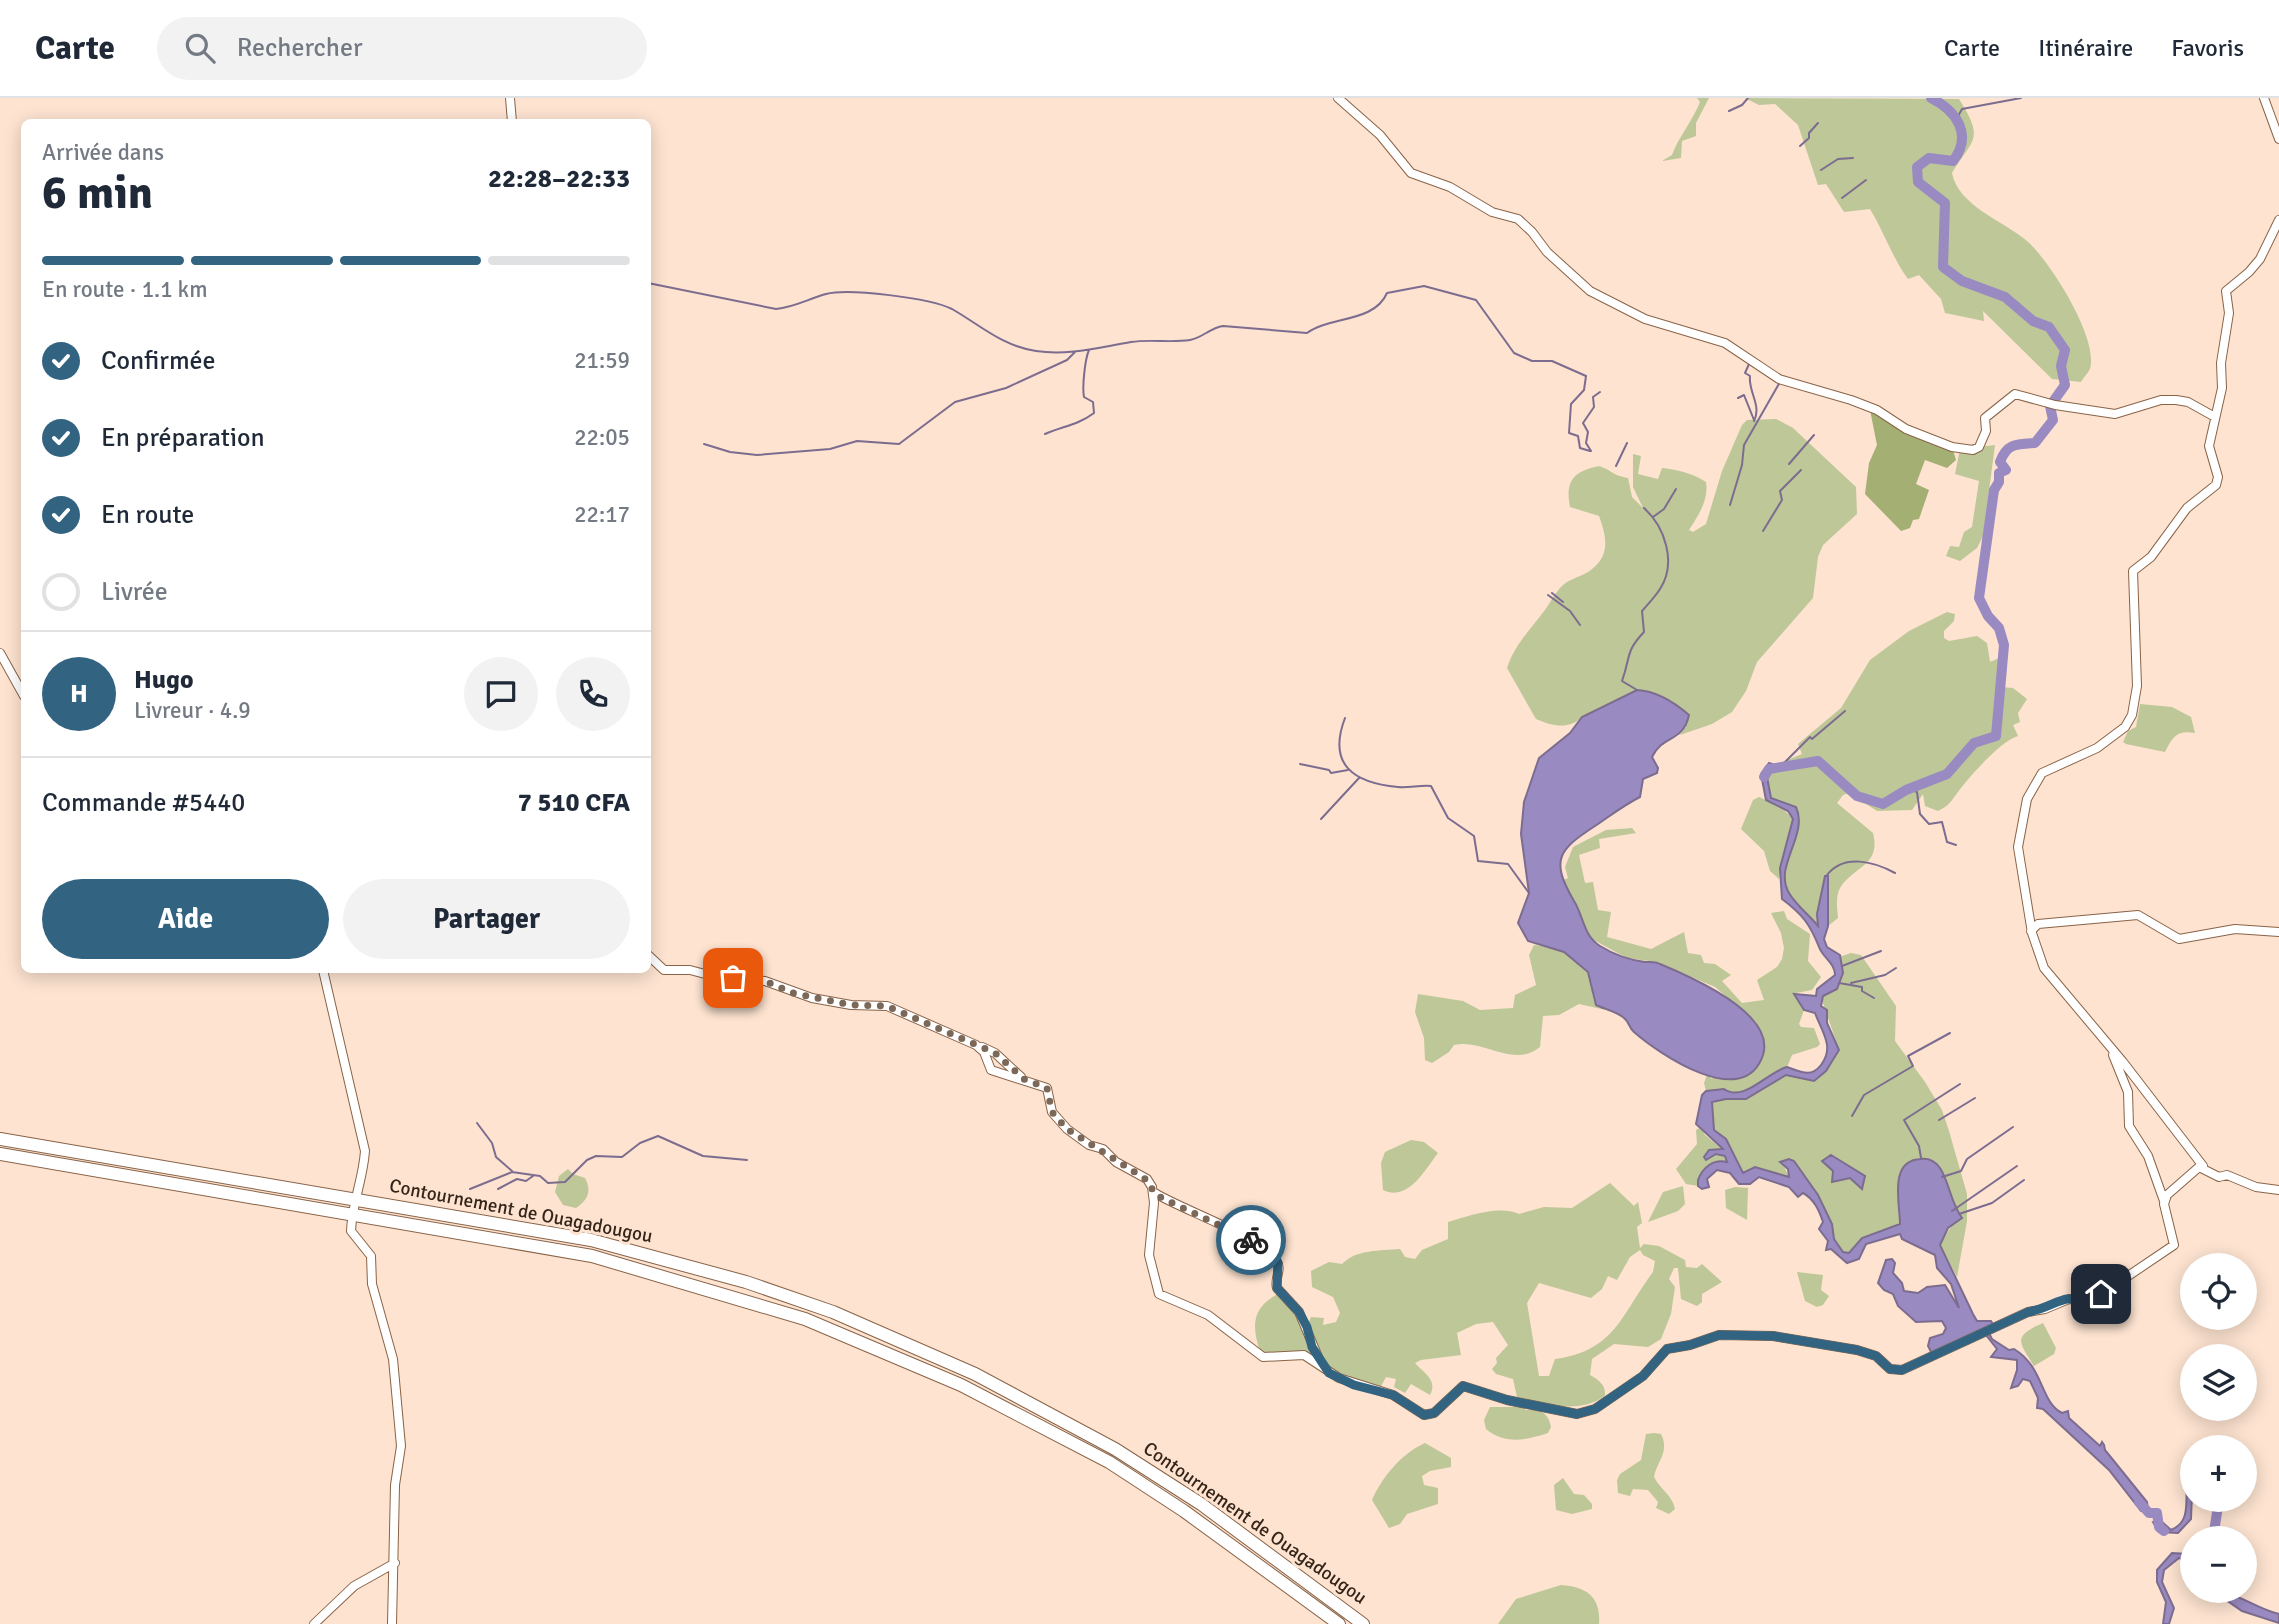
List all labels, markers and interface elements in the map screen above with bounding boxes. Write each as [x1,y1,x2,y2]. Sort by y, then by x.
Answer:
search box [157,17,647,80]
text: Carte [35,28,115,69]
icon: search [181,29,219,67]
text: Rechercher [237,32,363,64]
text: Carte [1944,33,2000,63]
text: Itinéraire [2038,33,2133,63]
text: Favoris [2171,33,2244,63]
text: Arrivée dans [42,138,164,167]
text: 22:28–22:33 [488,163,630,195]
text: 6 min [42,165,153,221]
text: En route · 1.1 km [42,275,207,304]
icon: check [42,342,80,380]
text: Confirmée [101,345,216,377]
text: 21:59 [574,346,630,375]
icon: check [42,419,80,457]
text: En préparation [101,422,265,454]
text: 22:05 [574,423,630,452]
icon: check [42,496,80,534]
text: En route [101,499,194,531]
text: 22:17 [574,500,630,529]
text: Livrée [101,576,168,608]
button: chat [464,657,538,731]
button: phone [556,657,630,731]
text: Hugo [134,664,194,696]
text: H [70,678,88,710]
text: Livreur · 4.9 [134,696,251,725]
text: Commande #5440 [42,787,245,819]
text: 7 510 CFA [518,787,630,819]
button: Aide [42,879,329,959]
button: Partager [343,879,630,959]
pin [703,948,763,1008]
icon: bag [714,959,752,997]
street label: Contournement de Ouagadougou [387,1174,655,1248]
courier [1216,1205,1286,1275]
icon: bike [1232,1221,1270,1259]
map controls [2180,1253,2257,1603]
button: locate [2180,1253,2257,1330]
pin [2071,1264,2131,1324]
icon: home [2082,1275,2120,1313]
button: layers [2180,1344,2257,1421]
button: + [2180,1435,2257,1512]
street label: Contournement de Ouagadougou [1139,1436,1371,1610]
button: − [2180,1526,2257,1603]

